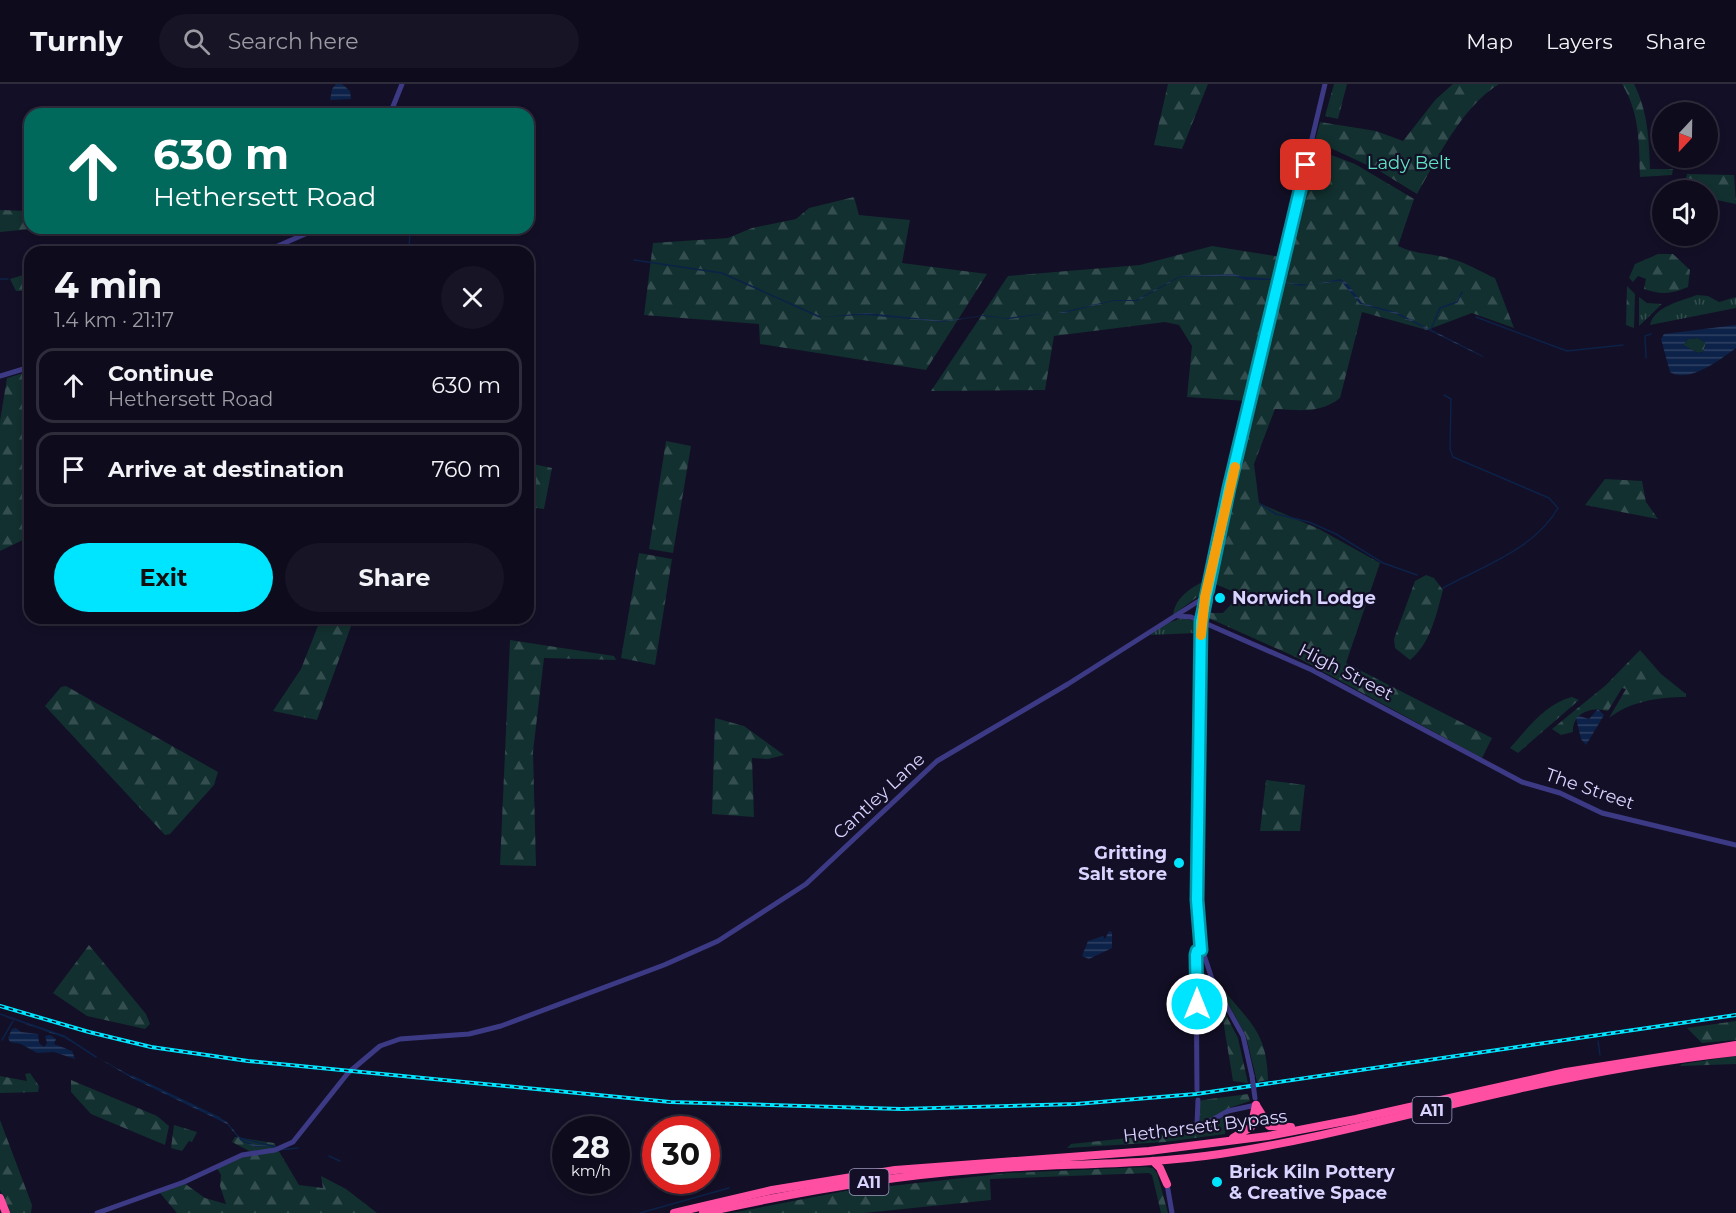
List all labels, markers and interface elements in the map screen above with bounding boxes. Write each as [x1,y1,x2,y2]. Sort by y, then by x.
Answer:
search box [159,14,579,68]
text: Turnly [30,24,123,58]
icon: search [180,25,213,58]
text: Search here [228,28,359,55]
text: Map [1466,29,1513,54]
text: Layers [1546,29,1613,54]
text: Share [1646,29,1706,54]
north arrow [1652,102,1718,168]
map controls [1652,102,1718,246]
text: 630 m [153,128,289,180]
icon: ahead [54,132,132,210]
pin [1280,139,1331,190]
icon: arrive [1289,148,1322,181]
park label: Lady Belt [1367,152,1451,174]
text: Hethersett Road [153,180,376,213]
button: sound [1652,180,1718,246]
text: 4 min [54,263,162,307]
button: close [441,266,504,329]
text: 1.4 km · 21:17 [54,308,174,332]
text: Continue [108,360,214,387]
icon: ahead [57,369,90,402]
text: 630 m [432,372,501,399]
text: Hethersett Road [108,387,273,411]
icon: arrive [57,453,90,486]
text: Arrive at destination [108,456,344,483]
text: 760 m [431,456,501,483]
button: Exit [54,543,273,612]
button: Share [285,543,504,612]
place label: Norwich Lodge [1232,587,1376,609]
marker: Norwich Lodge [1213,591,1227,605]
street label: High Street [1295,639,1397,705]
street label: Cantley Lane [829,748,929,844]
street label: The Street [1543,764,1637,814]
place label: Gritting Salt store [1078,842,1167,885]
marker: Gritting Salt store [1172,856,1186,870]
position arrow [1165,972,1229,1036]
road number: A11 [1412,1097,1452,1123]
street label: Hethersett Bypass [1122,1105,1289,1147]
speed limit sign: 30 [642,1116,720,1194]
text: 28 [572,1129,610,1166]
text: km/h [571,1161,611,1180]
place label: Brick Kiln Pottery & Creative Space [1229,1161,1395,1204]
road number: A11 [850,1169,888,1195]
marker: Brick Kiln Pottery & Creative Space [1210,1175,1224,1189]

